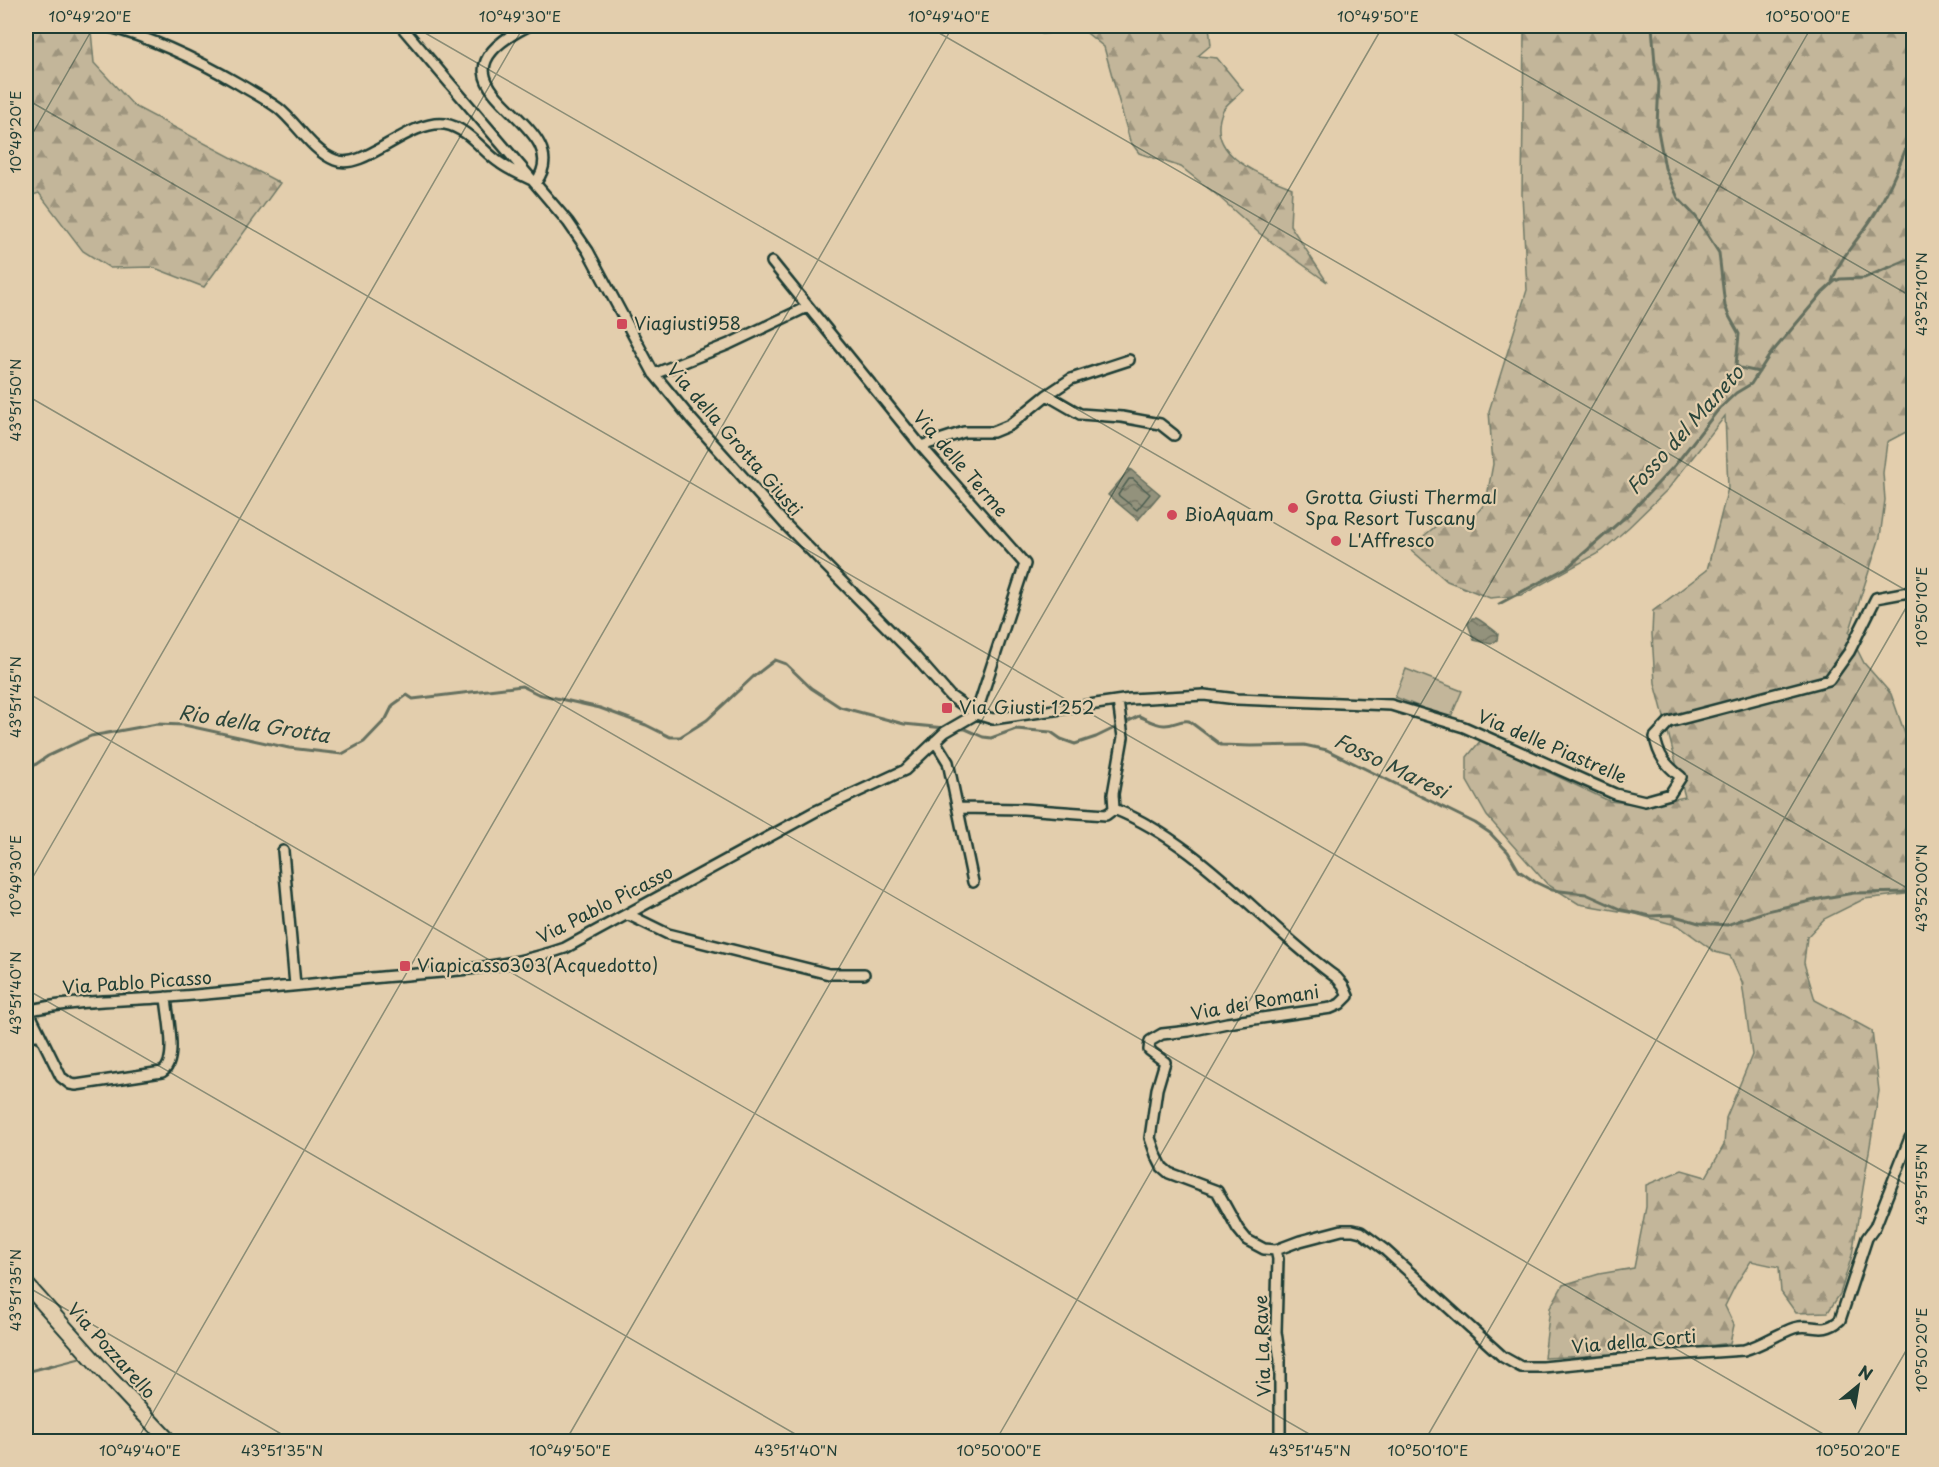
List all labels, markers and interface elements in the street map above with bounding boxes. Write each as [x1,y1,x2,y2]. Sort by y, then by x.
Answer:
text: 10°49'20"E [49,4,131,27]
text: 10°49'30"E [479,4,561,27]
text: 10°49'40"E [908,4,990,27]
text: 10°49'50"E [1337,4,1419,27]
text: 10°50'00"E [1766,4,1850,27]
text: 10°49'20"E [3,91,26,173]
text: 43°52'10"N [1909,252,1932,336]
place label: Viagiusti958 [634,309,741,336]
marker: Viagiusti958 [615,317,629,331]
street label: Via della Grotta Giusti [661,356,809,522]
text: 43°51'50"N [3,358,26,442]
water label: Fosso del Maneto [1618,358,1751,500]
street label: Via delle Terme [907,404,1015,522]
place label: Grotta Giusti Thermal Spa Resort Tuscany [1305,483,1497,531]
place label: BioAquam [1184,500,1274,527]
marker: Grotta Giusti Thermal Spa Resort Tuscany [1286,501,1300,515]
marker: BioAquam [1165,508,1179,522]
place label: L'Affresco [1348,526,1434,553]
marker: L'Affresco [1329,534,1343,548]
text: 10°50'10"E [1909,567,1932,647]
text: 43°51'45"N [3,656,26,738]
place label: Via Giusti 1252 [959,693,1094,720]
water label: Rio della Grotta [177,696,333,750]
marker: Via Giusti 1252 [940,701,954,715]
street label: Via delle Piastrelle [1474,702,1632,789]
water label: Fosso Maresi [1330,725,1456,807]
text: 10°49'30"E [3,835,26,917]
text: 43°52'00"N [1909,844,1932,932]
street label: Via Pablo Picasso [531,858,677,950]
text: 43°51'40"N [3,951,26,1035]
place label: Viapicasso303(Acquedotto) [417,951,658,978]
marker: Viapicasso303(Acquedotto) [398,959,412,973]
street label: Via Pablo Picasso [61,963,213,1000]
street label: Via dei Romani [1188,977,1321,1026]
text: 43°51'55"N [1909,1143,1932,1225]
text: 43°51'35"N [3,1249,26,1331]
street label: Via La Rave [1246,1295,1277,1398]
street label: Via Pozzarello [61,1296,163,1404]
text: 10°50'20"E [1909,1308,1932,1392]
street label: Via della Corti [1570,1322,1698,1359]
north arrow [1828,1356,1888,1416]
text: N [1855,1359,1877,1386]
text: 10°49'40"E [99,1438,181,1461]
text: 43°51'35"N [241,1438,323,1461]
text: 10°49'50"E [529,1438,611,1461]
text: 43°51'40"N [754,1438,838,1461]
text: 10°50'00"E [957,1438,1041,1461]
text: 43°51'45"N [1269,1438,1351,1461]
text: 10°50'10"E [1388,1438,1468,1461]
text: 10°50'20"E [1816,1438,1900,1461]

